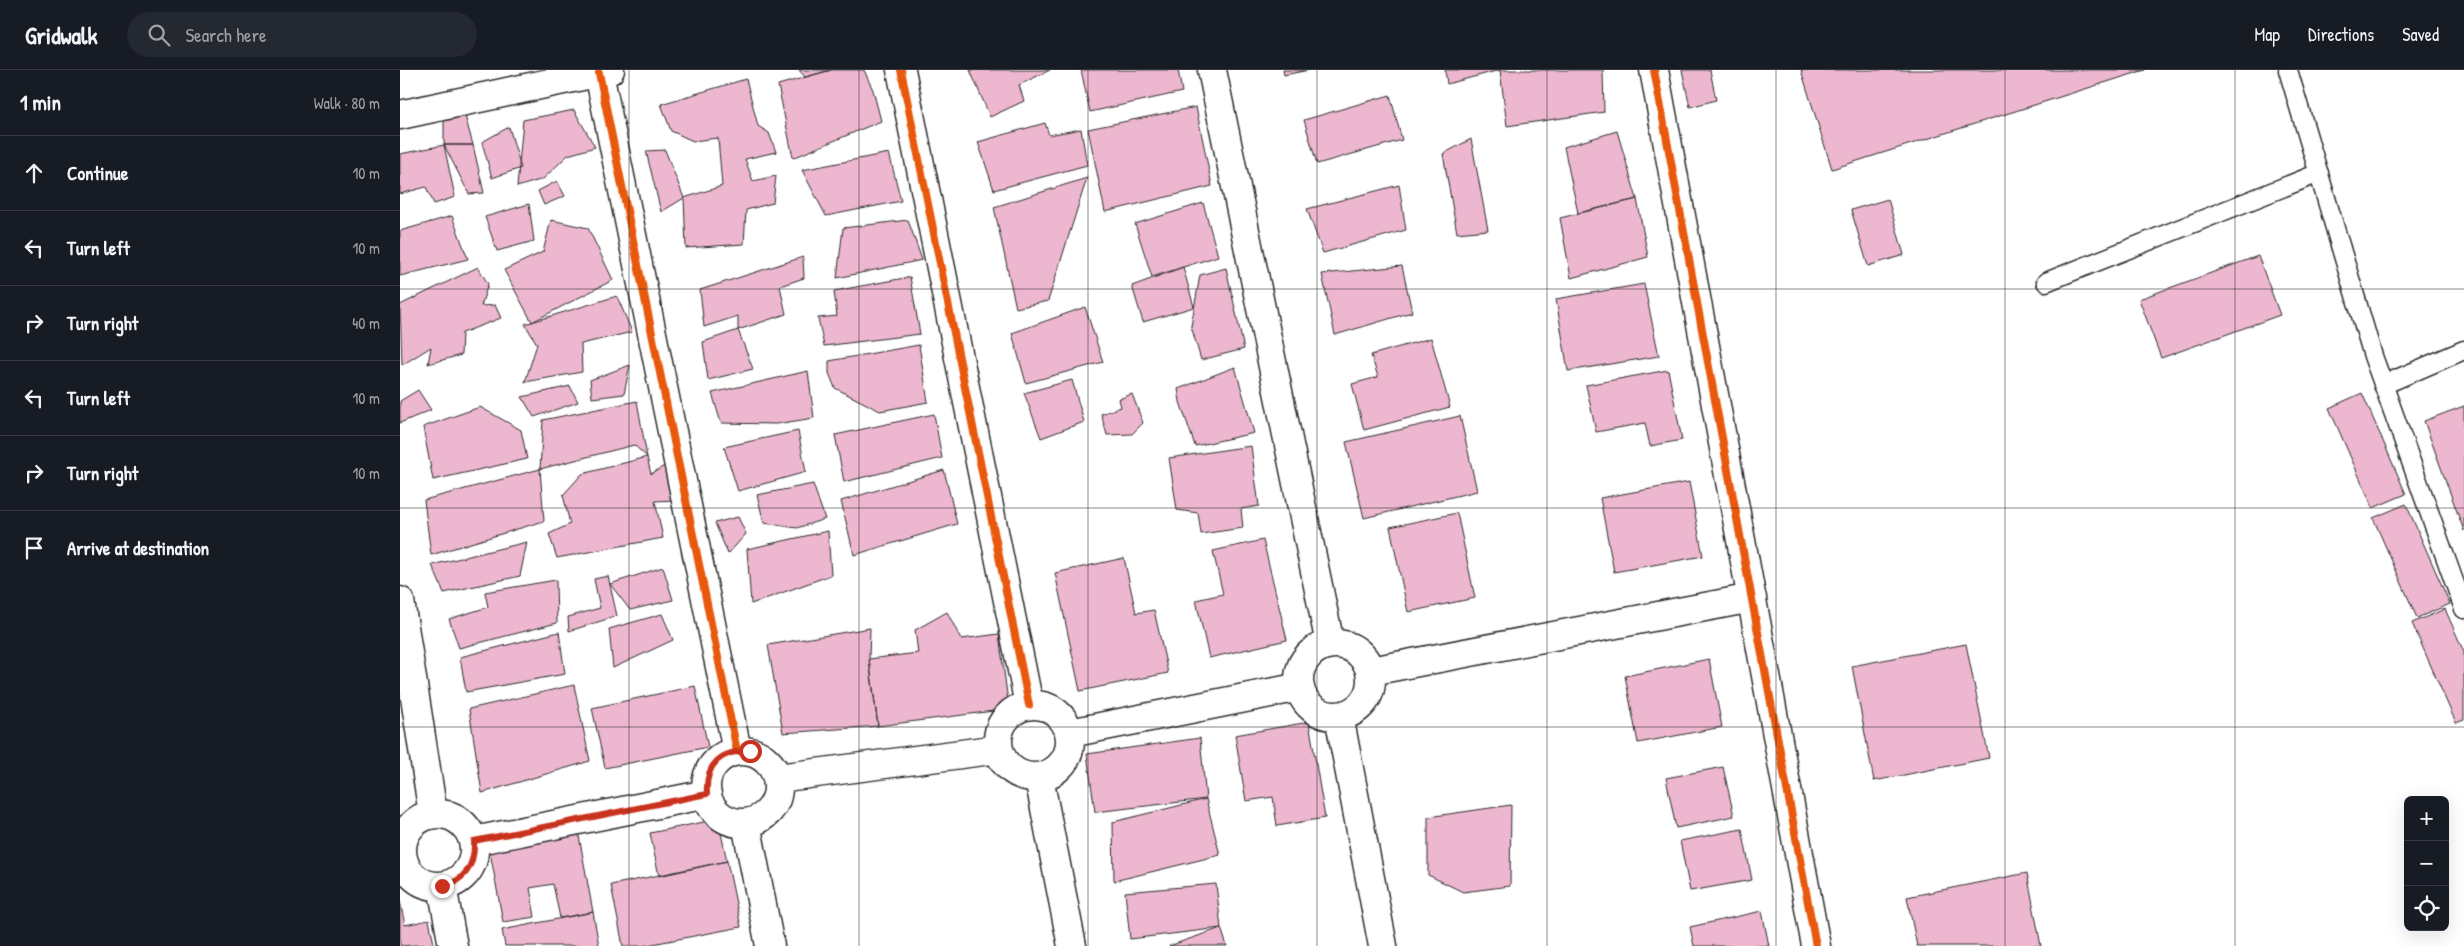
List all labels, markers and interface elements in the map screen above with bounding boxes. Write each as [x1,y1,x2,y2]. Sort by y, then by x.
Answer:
search box [127,12,477,57]
text: Gridwalk [25,19,97,51]
icon: search [145,21,173,49]
text: Search here [185,22,267,48]
text: Map [2255,22,2280,47]
text: Directions [2308,22,2374,47]
text: Saved [2402,22,2439,47]
text: 1 min [20,88,61,117]
text: Walk · 80 m [314,92,380,114]
icon: ahead [20,159,48,187]
text: Continue [67,160,128,186]
text: 10 m [352,162,380,184]
icon: left [20,234,48,262]
text: Turn left [67,235,130,261]
text: 10 m [352,237,380,259]
icon: right [20,309,48,337]
text: Turn right [67,310,138,336]
text: 40 m [352,312,380,334]
icon: left [20,384,48,412]
text: Turn left [67,385,130,411]
text: 10 m [352,387,380,409]
icon: right [20,459,48,487]
text: Turn right [67,460,138,486]
text: 10 m [352,462,380,484]
icon: arrive [20,534,48,562]
text: Arrive at destination [67,535,209,561]
route start [739,740,762,763]
map controls [2404,796,2449,931]
button: + [2404,796,2449,841]
button: − [2404,841,2449,886]
route end [431,875,454,898]
button: locate [2404,886,2449,931]

